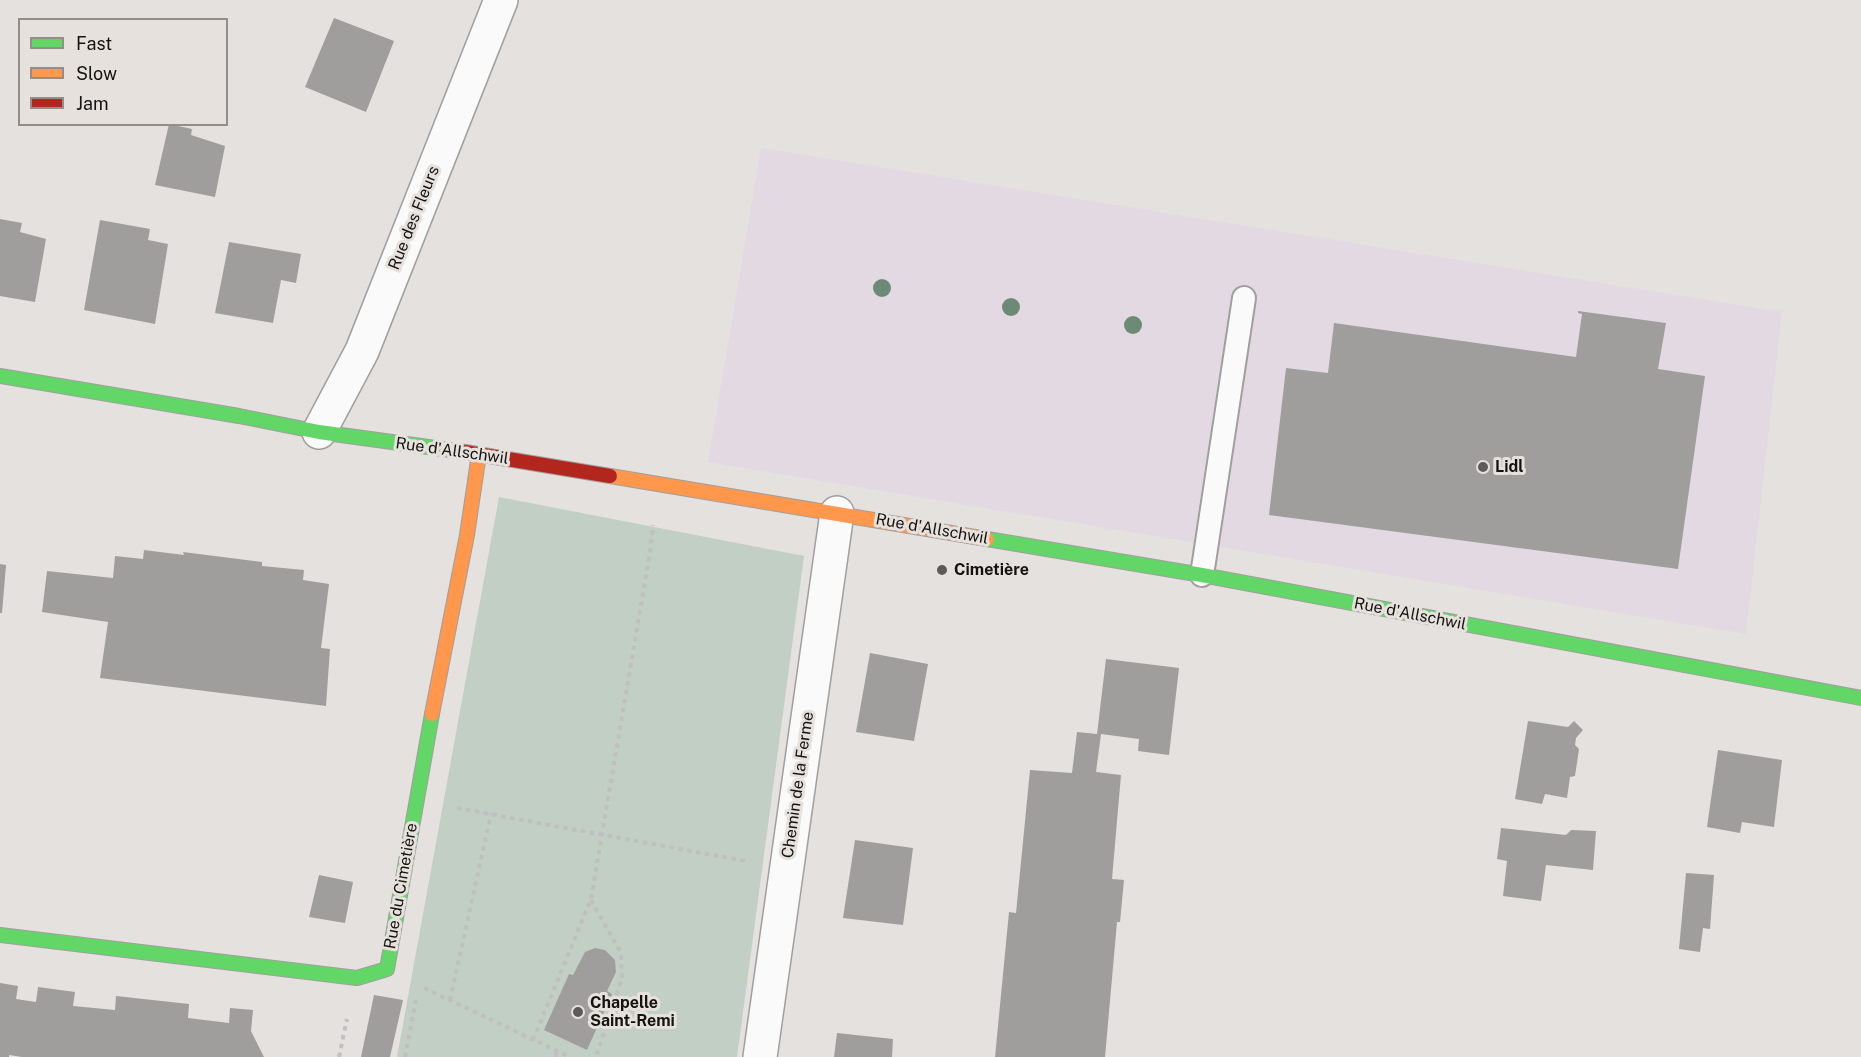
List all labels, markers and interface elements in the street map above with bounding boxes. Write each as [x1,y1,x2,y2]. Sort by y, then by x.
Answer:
legend [18,18,228,126]
text: Fast [76,33,112,54]
text: Slow [76,63,117,84]
text: Jam [76,93,109,114]
street label: Rue des Fleurs [384,163,444,273]
street label: Rue d'Allschwil [394,434,510,468]
place label: Lidl [1495,457,1524,477]
marker: Lidl [1476,460,1490,474]
street label: Rue d'Allschwil [874,510,990,548]
place label: Cimetière [954,560,1029,580]
marker: Cimetière [935,563,949,577]
street label: Rue d'Allschwil [1352,594,1468,634]
street label: Chemin de la Ferme [778,710,818,860]
street label: Rue du Cimetière [380,821,422,951]
place label: Chapelle Saint-Remi [590,993,675,1031]
marker: Chapelle Saint-Remi [571,1005,585,1019]

